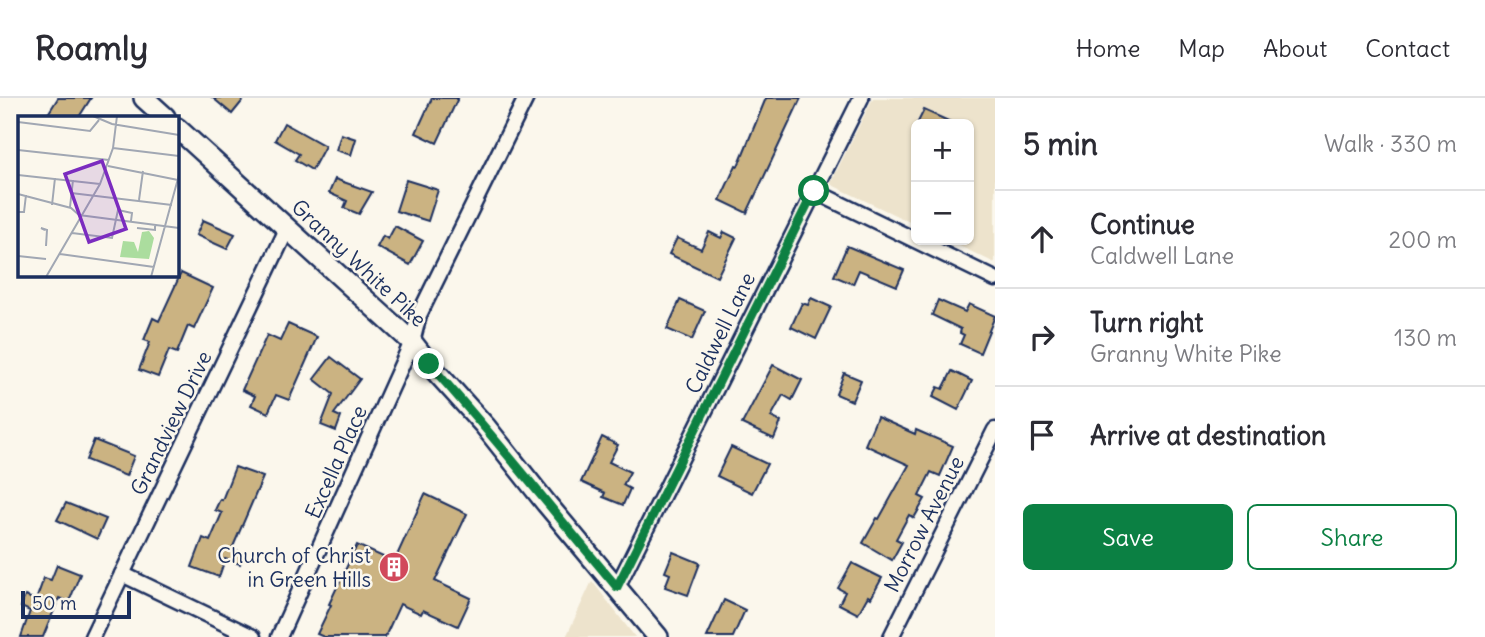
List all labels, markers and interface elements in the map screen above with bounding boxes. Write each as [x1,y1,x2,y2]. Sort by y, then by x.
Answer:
text: Roamly [35,27,148,69]
text: Home [1076,33,1140,63]
text: Map [1178,33,1225,63]
text: About [1263,33,1327,63]
text: Contact [1365,33,1450,63]
inset map [18,116,178,276]
map controls [911,119,974,245]
button: + [911,119,974,182]
text: 5 min [1023,125,1098,163]
text: Walk · 330 m [1324,129,1457,158]
route start [798,175,829,206]
button: − [911,182,974,245]
street label: Granny White Pike [286,193,432,333]
text: Continue [1090,208,1195,241]
icon: ahead [1023,220,1061,258]
text: 200 m [1388,225,1457,254]
text: Caldwell Lane [1090,241,1234,270]
street label: Caldwell Lane [679,268,761,398]
text: Turn right [1090,306,1203,339]
icon: right [1023,318,1061,356]
text: 130 m [1394,323,1457,352]
text: Granny White Pike [1090,339,1282,368]
street label: Grandview Drive [124,346,218,500]
route end [413,348,444,379]
street label: Excella Place [299,401,373,523]
icon: arrive [1023,416,1061,454]
text: Arrive at destination [1090,419,1326,452]
street label: Morrow Avenue [878,451,970,597]
button: Save [1023,504,1233,570]
button: Share [1247,504,1457,570]
place label: Church of Christ in Green Hills [217,542,371,593]
building icon: Church of Christ in Green Hills [377,550,411,584]
scale bar [21,588,131,620]
text: 50 m [32,591,77,615]

